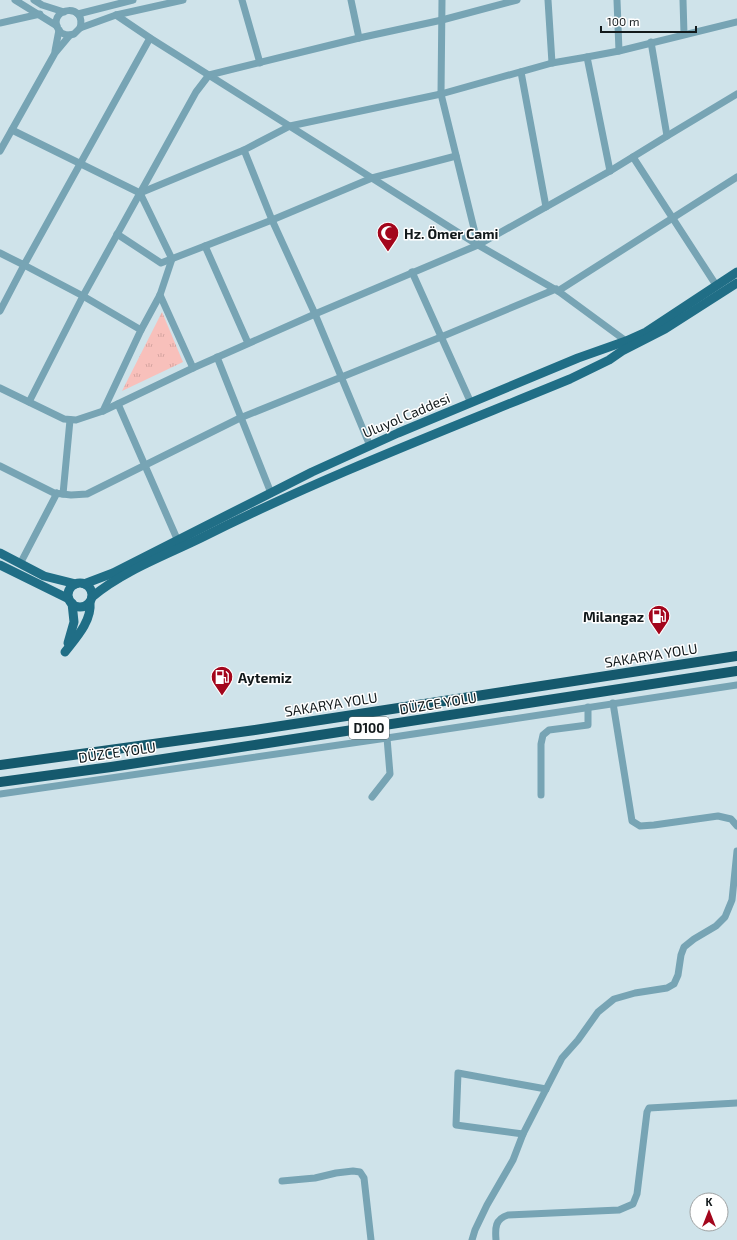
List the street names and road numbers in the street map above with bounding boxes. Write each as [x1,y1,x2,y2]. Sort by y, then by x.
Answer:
street label: Uluyol Caddesi [360,389,452,441]
street label: SAKARYA YOLU [603,639,699,671]
street label: SAKARYA YOLU [283,688,379,720]
street label: DÜZCE YOLU [398,688,478,718]
road number: D100 [349,717,389,739]
street label: DÜZCE YOLU [77,738,157,766]

